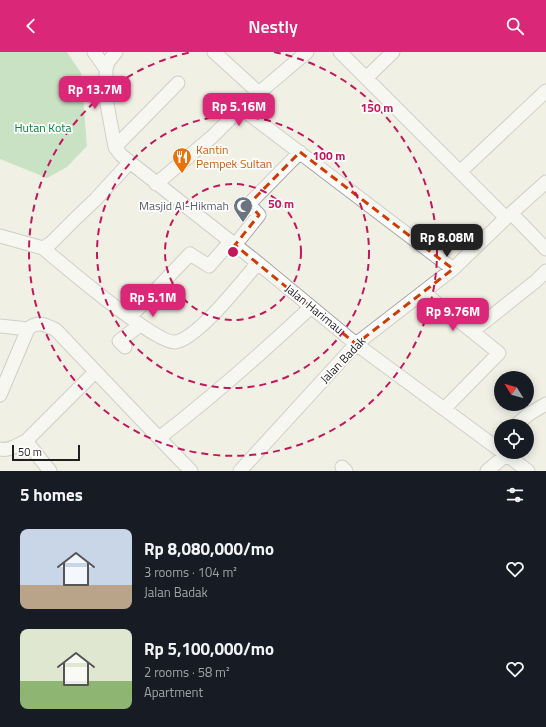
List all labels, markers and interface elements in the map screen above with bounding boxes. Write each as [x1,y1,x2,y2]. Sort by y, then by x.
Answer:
text: Nestly [248,13,298,40]
icon: back [20,15,42,37]
icon: search [504,15,526,37]
pin: Rp 13.7M [54,76,136,110]
text: Rp 13.7M [68,79,122,99]
pin: Rp 5.16M [198,93,280,127]
text: Rp 5.16M [212,96,266,116]
text: 150 m [361,98,393,117]
park label: Hutan Kota [15,118,71,137]
place label: Kantin Pempek Sultan [196,140,272,173]
restaurant icon: Kantin Pempek Sultan [171,146,193,174]
text: 100 m [313,146,345,165]
text: 50 m [268,194,294,213]
mosque icon: Masjid Al-Hikmah [232,195,254,223]
place label: Masjid Al-Hikmah [139,196,229,215]
pin: Rp 8.08M [406,224,488,258]
text: Rp 8.08M [420,227,474,247]
centre of rings [226,245,240,259]
street label: Jalan Harimau [281,279,348,338]
pin: Rp 5.1M [116,284,190,318]
text: Rp 5.1M [129,287,177,307]
pin: Rp 9.76M [412,298,494,332]
text: Rp 9.76M [426,301,480,321]
street label: Jalan Badak [315,332,370,387]
north arrow [494,371,534,411]
map controls [494,371,534,459]
button: locate [494,419,534,459]
scale bar [12,443,80,462]
text: 50 m [18,444,42,460]
text: 5 homes [20,482,83,508]
icon: filters [504,484,526,506]
text: Rp 8,080,000/mo [144,536,274,562]
icon: home [52,545,100,593]
icon: heart [504,558,526,580]
text: 3 rooms · 104 m² [144,562,237,582]
text: Jalan Badak [144,582,208,602]
text: Rp 5,100,000/mo [144,636,274,662]
icon: home [52,645,100,693]
icon: heart [504,658,526,680]
text: 2 rooms · 58 m² [144,662,230,682]
text: Apartment [144,682,203,702]

